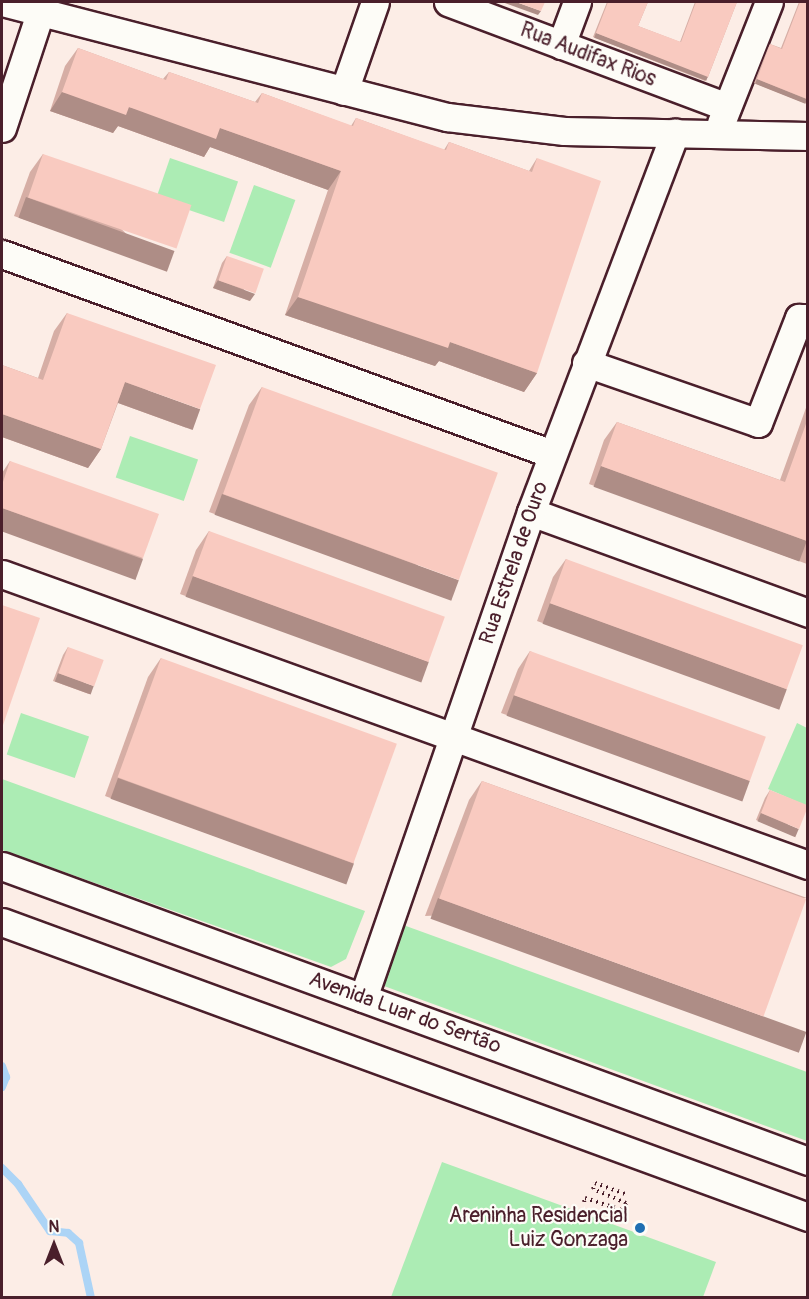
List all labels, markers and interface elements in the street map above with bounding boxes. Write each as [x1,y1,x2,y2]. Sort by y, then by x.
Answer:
street label: Rua Audifax Rios [517,18,659,92]
street label: Rua Estrela de Ouro [474,478,554,648]
street label: Avenida Luar do Sertão [306,967,504,1059]
place label: Areninha Residencial Luiz Gonzaga [449,1203,628,1253]
north arrow [24,1215,84,1275]
text: N [49,1217,59,1237]
marker: Areninha Residencial Luiz Gonzaga [633,1221,647,1235]

